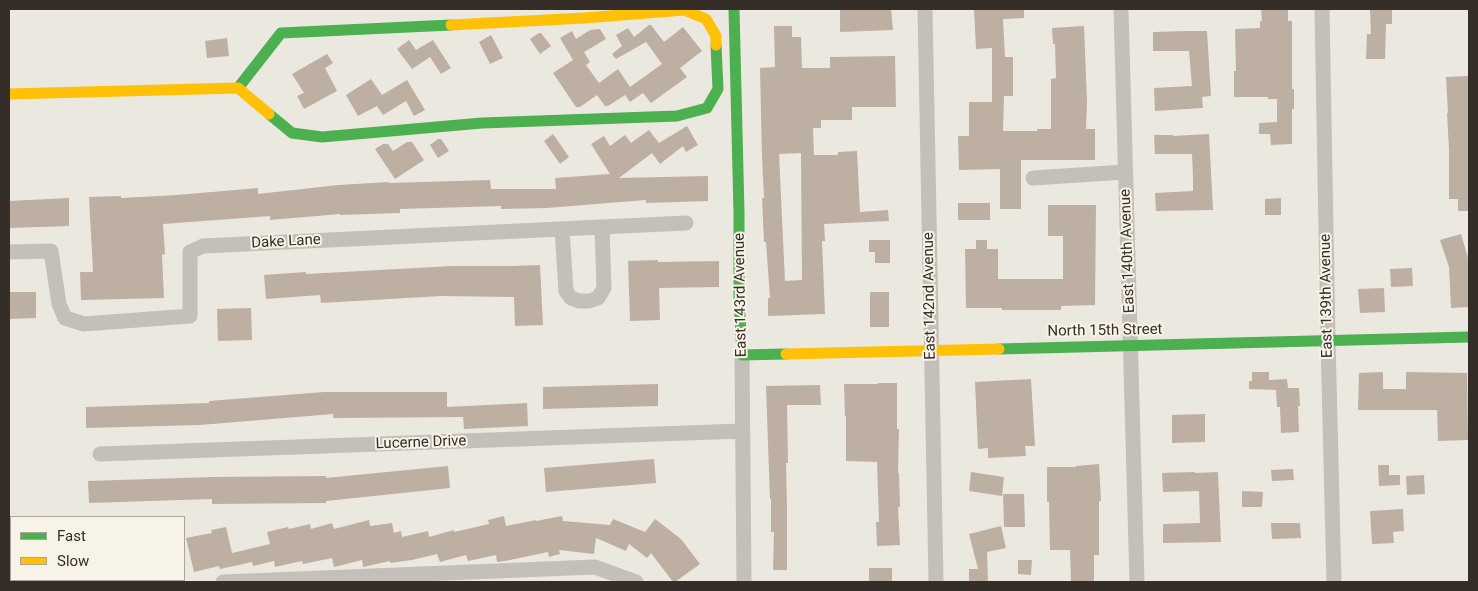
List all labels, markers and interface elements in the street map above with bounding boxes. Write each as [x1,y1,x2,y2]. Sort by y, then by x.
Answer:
street label: East 140th Avenue [1117,189,1139,313]
street label: Dake Lane [251,231,321,253]
street label: East 142nd Avenue [920,232,940,360]
street label: East 143rd Avenue [731,233,751,357]
street label: East 139th Avenue [1317,234,1337,358]
street label: North 15th Street [1047,321,1163,341]
street label: Lucerne Drive [375,432,467,454]
legend [10,516,185,581]
text: Fast [57,527,86,545]
text: Slow [57,552,89,570]

